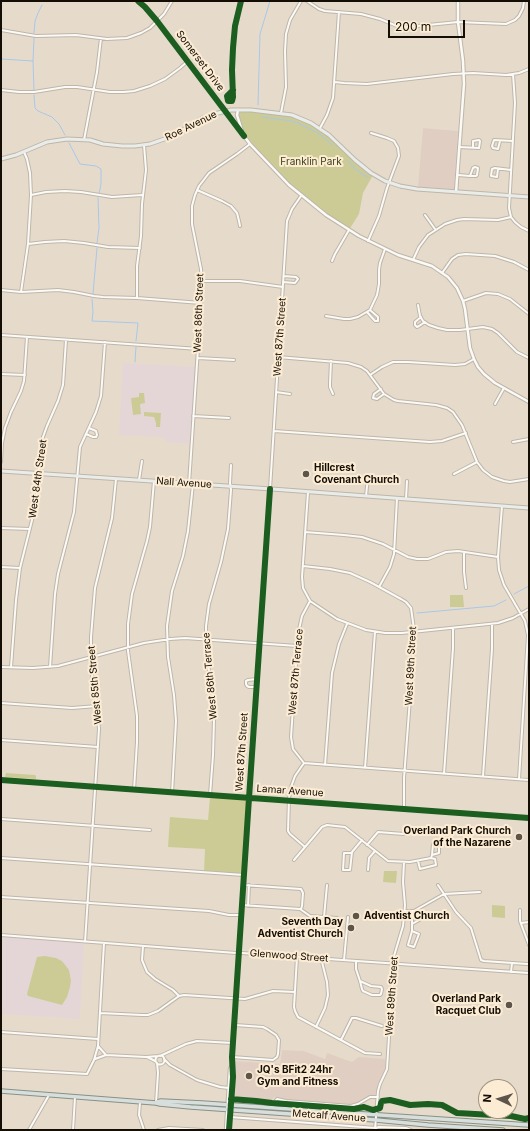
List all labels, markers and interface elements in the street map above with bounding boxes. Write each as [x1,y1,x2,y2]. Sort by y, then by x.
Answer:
scale bar [390,12,467,38]
text: 200 m [395,19,431,34]
street label: Somerset Drive [173,28,227,94]
street label: Roe Avenue [163,108,219,144]
park label: Franklin Park [280,156,342,168]
street label: West 86th Street [192,273,206,353]
street label: West 87th Street [271,297,289,377]
street label: West 84th Street [27,439,49,519]
place label: Hillcrest Covenant Church [314,462,399,486]
marker: Hillcrest Covenant Church [301,469,311,479]
street label: Nall Avenue [156,475,212,491]
street label: West 89th Street [403,626,419,706]
street label: West 87th Terrace [286,628,306,716]
street label: West 86th Terrace [200,632,220,720]
street label: West 85th Street [86,645,104,725]
street label: West 87th Street [233,712,251,792]
street label: Lamar Avenue [256,783,324,799]
place label: Overland Park Church of the Nazarene [404,825,511,848]
marker: Overland Park Church of the Nazarene [514,832,524,842]
place label: Adventist Church [364,910,449,922]
marker: Adventist Church [351,911,361,921]
place label: Seventh Day Adventist Church [258,916,343,940]
marker: Seventh Day Adventist Church [346,923,356,933]
street label: Glenwood Street [249,947,329,965]
street label: West 89th Street [383,956,401,1036]
place label: Overland Park Racquet Club [432,993,501,1016]
marker: Overland Park Racquet Club [504,1000,514,1010]
place label: JQ's BFit2 24hr Gym and Fitness [257,1064,338,1088]
marker: JQ's BFit2 24hr Gym and Fitness [244,1071,254,1081]
north arrow [478,1079,518,1119]
text: N [480,1094,494,1103]
street label: Metcalf Avenue [292,1107,366,1125]

